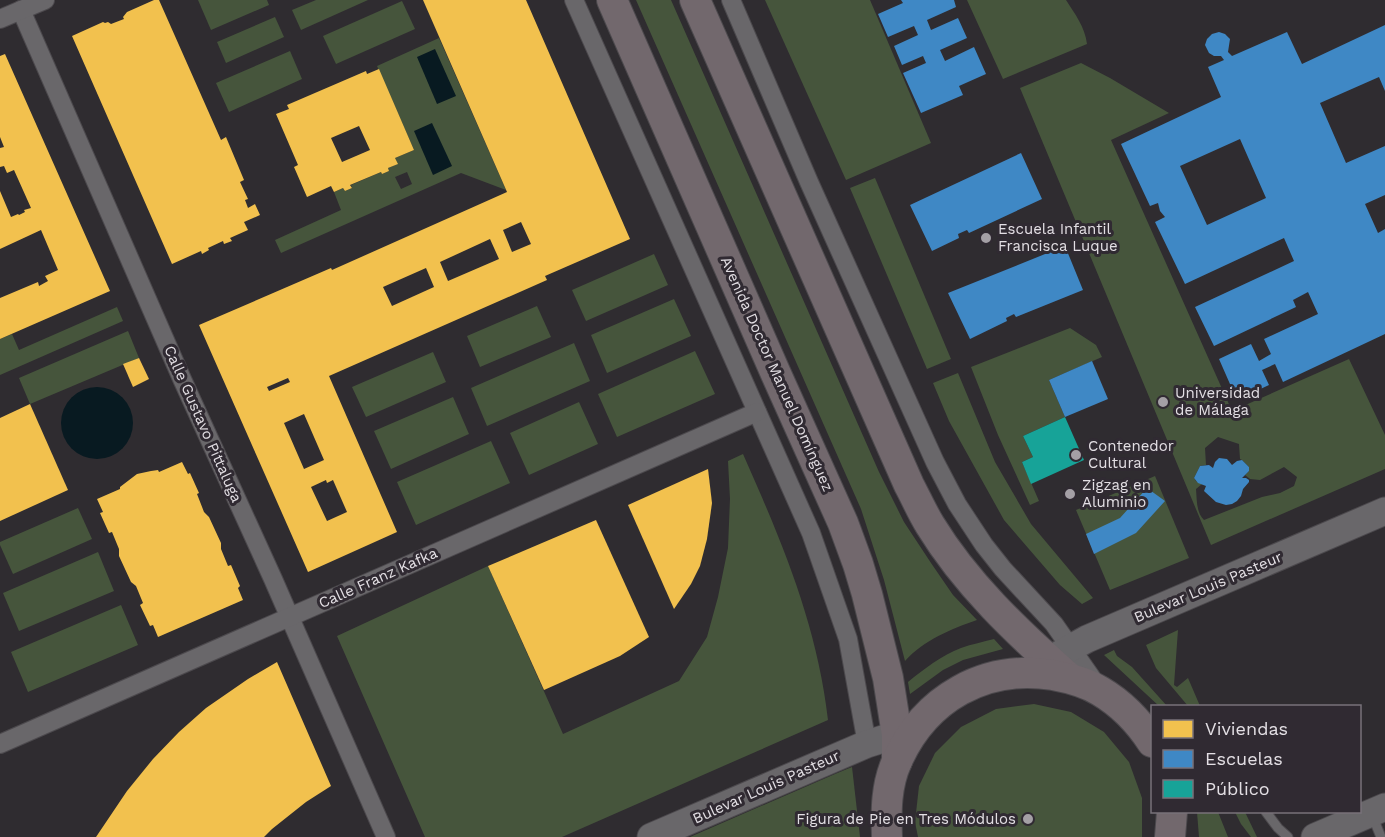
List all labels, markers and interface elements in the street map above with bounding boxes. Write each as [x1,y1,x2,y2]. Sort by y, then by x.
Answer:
place label: Escuela Infantil Francisca Luque [998,220,1118,255]
marker: Escuela Infantil Francisca Luque [979,231,993,245]
street label: Avenida Doctor Manuel Domínguez [717,254,837,494]
street label: Calle Gustavo Pittaluga [160,343,246,506]
place label: Universidad de Málaga [1175,384,1260,419]
marker: Universidad de Málaga [1156,395,1170,409]
place label: Contenedor Cultural [1088,437,1174,472]
marker: Contenedor Cultural [1069,448,1083,462]
place label: Zigzag en Aluminio [1082,476,1151,511]
marker: Zigzag en Aluminio [1063,487,1077,501]
street label: Calle Franz Kafka [316,544,441,612]
street label: Bulevar Louis Pasteur [1131,548,1285,626]
legend [1151,705,1361,813]
text: Viviendas [1205,718,1288,739]
street label: Bulevar Louis Pasteur [690,746,842,828]
text: Escuelas [1205,748,1283,769]
text: Público [1205,778,1270,799]
place label: Figura de Pie en Tres Módulos [796,810,1016,828]
marker: Figura de Pie en Tres Módulos [1021,812,1035,826]

